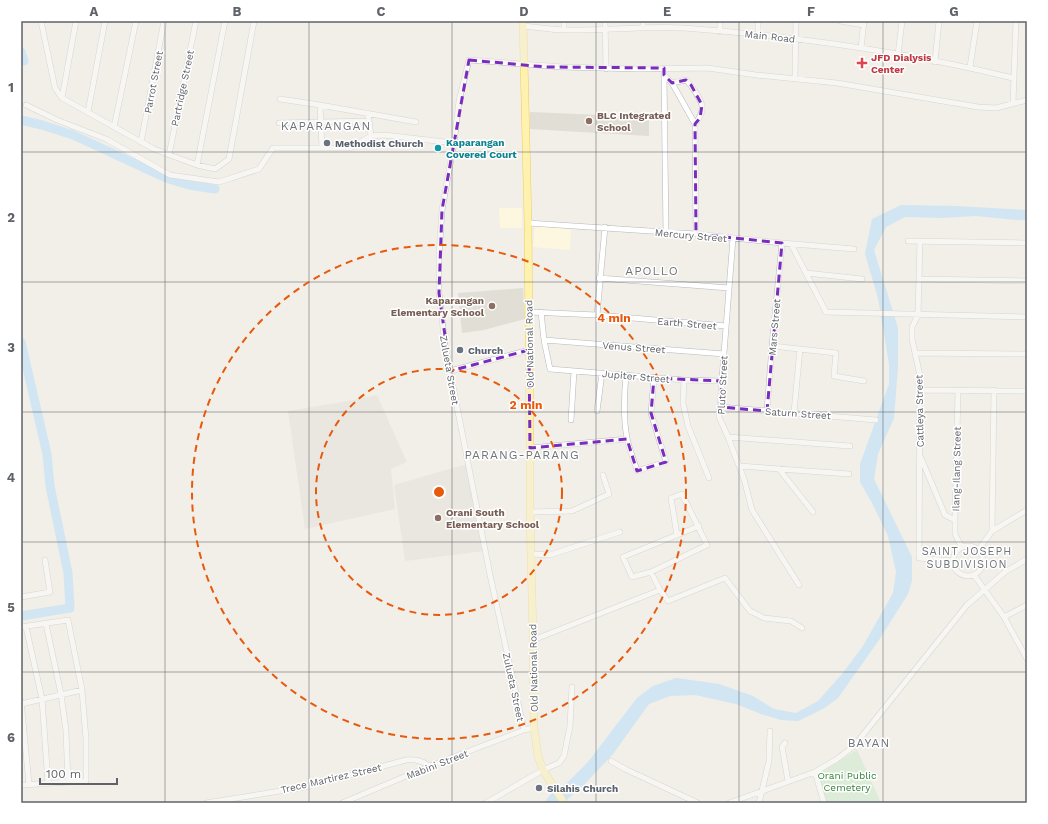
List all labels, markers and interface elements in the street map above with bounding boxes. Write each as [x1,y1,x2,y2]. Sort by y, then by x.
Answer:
text: A [90,4,99,19]
text: B [233,4,242,19]
text: C [377,4,386,19]
text: D [519,4,529,19]
text: E [663,4,671,19]
text: F [807,4,815,19]
text: G [949,4,959,19]
street label: Main Road [744,28,796,45]
street label: Partridge Street [169,48,196,127]
street label: Parrot Street [142,49,165,114]
place label: JFD Dialysis Center [871,52,932,75]
marker: JFD Dialysis Center [856,57,868,69]
text: 1 [8,80,14,95]
place label: BLC Integrated School [597,110,671,133]
marker: BLC Integrated School [584,116,594,126]
district label: KAPARANGAN [281,119,371,133]
place label: Kaparangan Covered Court [446,137,517,160]
marker: Methodist Church [322,138,332,148]
place label: Methodist Church [335,138,424,149]
marker: Kaparangan Covered Court [433,143,443,153]
text: 2 [7,210,15,225]
street label: Mercury Street [654,227,728,244]
district label: APOLLO [625,264,679,278]
place label: Kaparangan Elementary School [391,295,485,318]
street label: Mars Street [767,297,783,356]
street label: Old National Road [523,300,536,388]
marker: Kaparangan Elementary School [487,301,497,311]
text: 4 min [597,311,631,325]
street label: Earth Street [657,315,718,332]
street label: Zulueta Street [438,335,461,406]
text: 3 [7,340,15,355]
street label: Venus Street [602,340,667,355]
marker: Church [455,345,465,355]
place label: Church [468,345,503,356]
street label: Pluto Street [715,354,730,415]
street label: Jupiter Street [602,368,671,385]
street label: Cattleya Street [913,374,926,447]
text: 2 min [510,398,542,412]
street label: Saturn Street [765,406,832,421]
street label: Ilang-Ilang Street [950,426,963,512]
district label: PARANG-PARANG [464,448,580,462]
text: 4 [7,470,16,485]
centre of rings [432,485,446,499]
place label: Orani South Elementary School [446,507,540,530]
marker: Orani South Elementary School [433,513,443,523]
district label: SAINT JOSEPH SUBDIVISION [922,545,1012,571]
text: 5 [7,600,15,615]
street label: Old National Road [527,624,540,712]
street label: Zulueta Street [501,652,526,723]
text: 6 [7,730,15,745]
district label: BAYAN [848,736,890,750]
street label: Mabini Street [405,747,470,781]
scale bar [40,760,117,786]
street label: Trece Martirez Street [280,761,383,795]
text: 100 m [46,767,81,781]
park label: Orani Public Cemetery [817,770,877,793]
marker: Silahis Church [534,783,544,793]
place label: Silahis Church [547,783,618,794]

